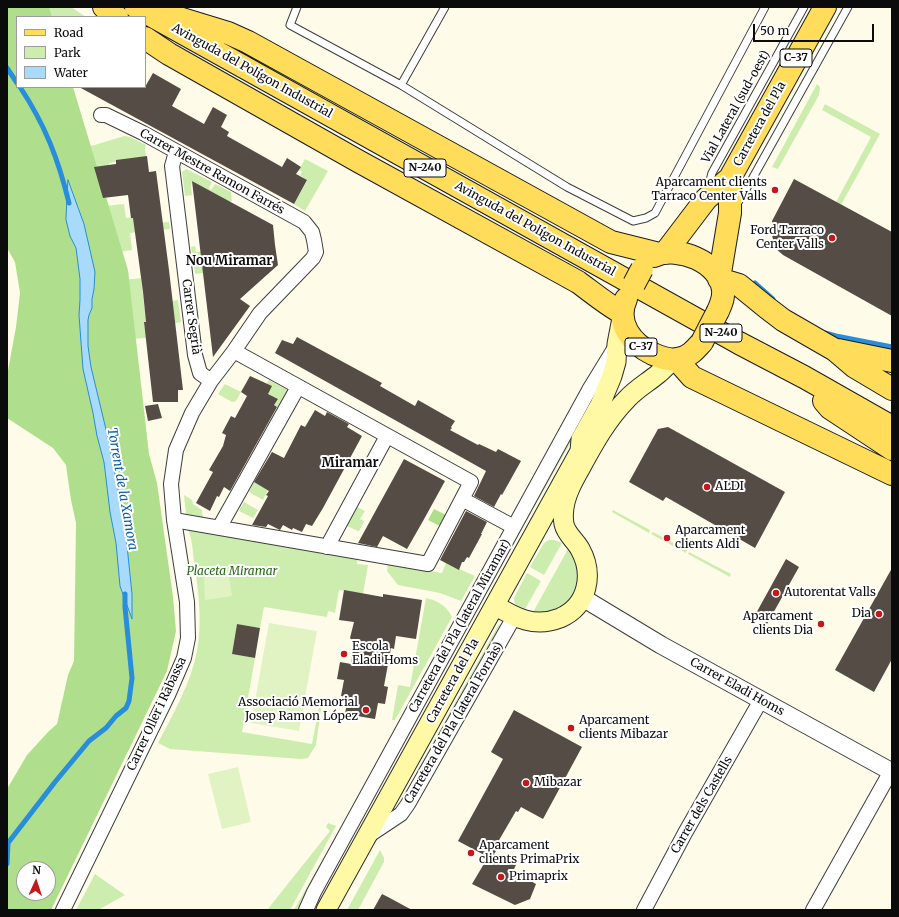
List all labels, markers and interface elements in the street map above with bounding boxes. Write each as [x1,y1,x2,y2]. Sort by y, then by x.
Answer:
legend [16,16,146,88]
scale bar [755,16,876,42]
street label: Avinguda del Polígon Industrial [169,21,335,121]
text: 50 m [760,23,789,38]
text: Road [54,25,83,40]
text: Park [54,45,81,60]
street label: Vial Lateral (sud-oest) [699,48,773,166]
road number: C-37 [780,49,812,67]
text: Water [54,65,88,80]
street label: Carretera del Pla [731,79,789,169]
street label: Carrer Mestre Ramon Farrés [137,126,287,218]
road number: N-240 [404,159,446,177]
place label: Aparcament clients Tarraco Center Valls [652,176,767,204]
street label: Avinguda del Polígon Industrial [452,179,618,279]
marker: Aparcament clients Tarraco Center Valls [770,185,780,195]
place label: Ford Tarraco Center Valls [750,224,824,252]
marker: Ford Tarraco Center Valls [827,233,837,243]
district label: Nou Miramar [186,253,272,269]
street label: Carrer Segrià [179,278,203,356]
road number: N-240 [700,324,742,342]
road number: C-37 [625,338,657,356]
water label: Torrent de la Xamora [104,426,140,552]
district label: Miramar [321,455,379,471]
place label: ALDI [715,480,744,494]
marker: ALDI [702,482,712,492]
place label: Aparcament clients Aldi [675,524,745,552]
marker: Aparcament clients Aldi [662,533,672,543]
street label: Carretera del Pla (lateral Miramar) [406,537,514,715]
park label: Placeta Miramar [187,565,277,579]
place label: Autorentat Valls [784,586,876,600]
marker: Autorentat Valls [771,588,781,598]
place label: Dia [852,607,871,621]
marker: Dia [874,609,884,619]
place label: Aparcament clients Dia [743,610,813,638]
marker: Aparcament clients Dia [816,619,826,629]
street label: Carretera del Pla [424,636,482,726]
place label: Escola Eladi Homs [352,640,418,668]
street label: Carretera del Pla (lateral Fornàs) [402,640,506,806]
marker: Escola Eladi Homs [339,649,349,659]
street label: Carrer Oller i Rabassa [124,655,190,773]
street label: Carrer Eladi Homs [687,655,787,719]
place label: Associació Memorial Josep Ramon López [238,696,358,724]
marker: Associació Memorial Josep Ramon López [361,705,371,715]
place label: Aparcament clients Mibazar [579,714,668,742]
marker: Aparcament clients Mibazar [566,723,576,733]
street label: Carrer dels Castells [668,754,736,856]
place label: Mibazar [534,776,582,790]
marker: Mibazar [521,778,531,788]
place label: Aparcament clients PrimaPrix [479,839,579,867]
marker: Aparcament clients PrimaPrix [466,848,476,858]
north arrow [16,861,56,901]
text: N [32,863,41,877]
place label: Primaprix [509,870,568,884]
marker: Primaprix [496,872,506,882]

